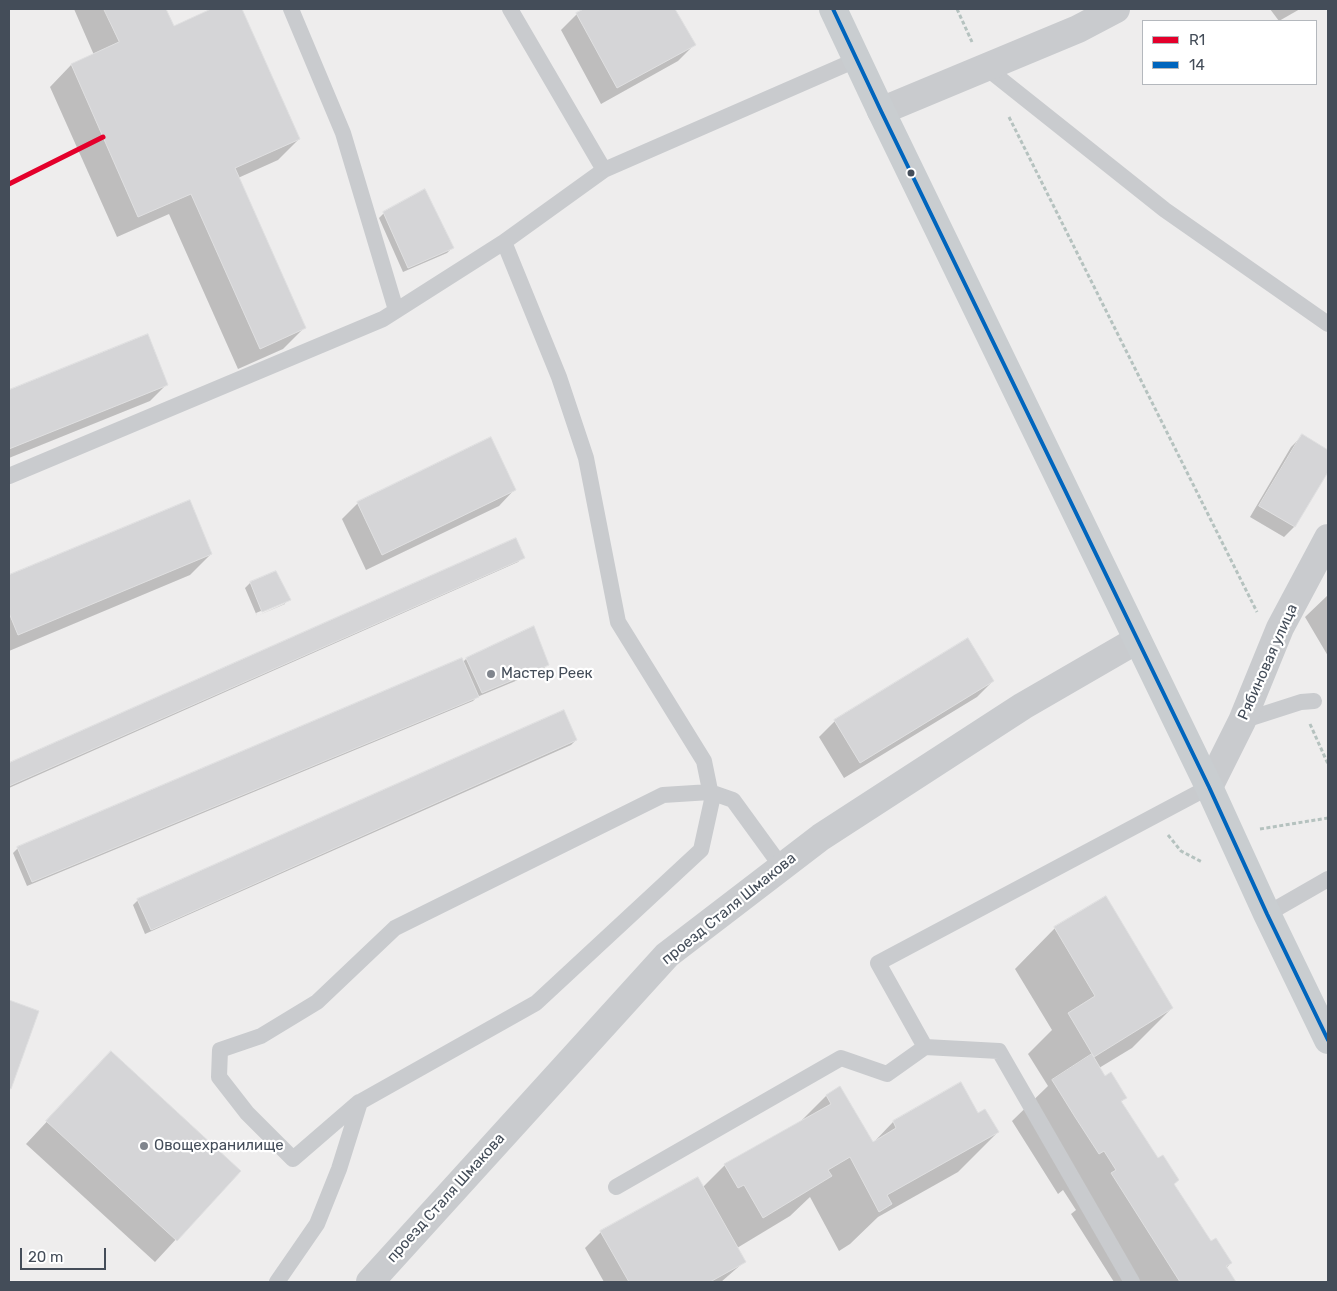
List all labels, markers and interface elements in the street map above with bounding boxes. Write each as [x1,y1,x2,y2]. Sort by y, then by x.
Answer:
legend [1142,20,1317,85]
text: R1 [1189,31,1205,49]
text: 14 [1189,56,1205,74]
unlabelled marker [906,168,916,178]
street label: Рябиновая улица [1234,601,1302,723]
place label: Мастер Реек [501,665,593,683]
marker: Мастер Реек [485,668,497,680]
street label: проезд Сталя Шмакова [658,849,800,969]
street label: проезд Сталя Шмакова [383,1130,509,1266]
place label: Овощехранилище [154,1137,284,1155]
marker: Овощехранилище [138,1140,150,1152]
scale bar [22,1238,109,1270]
text: 20 m [28,1248,63,1266]

